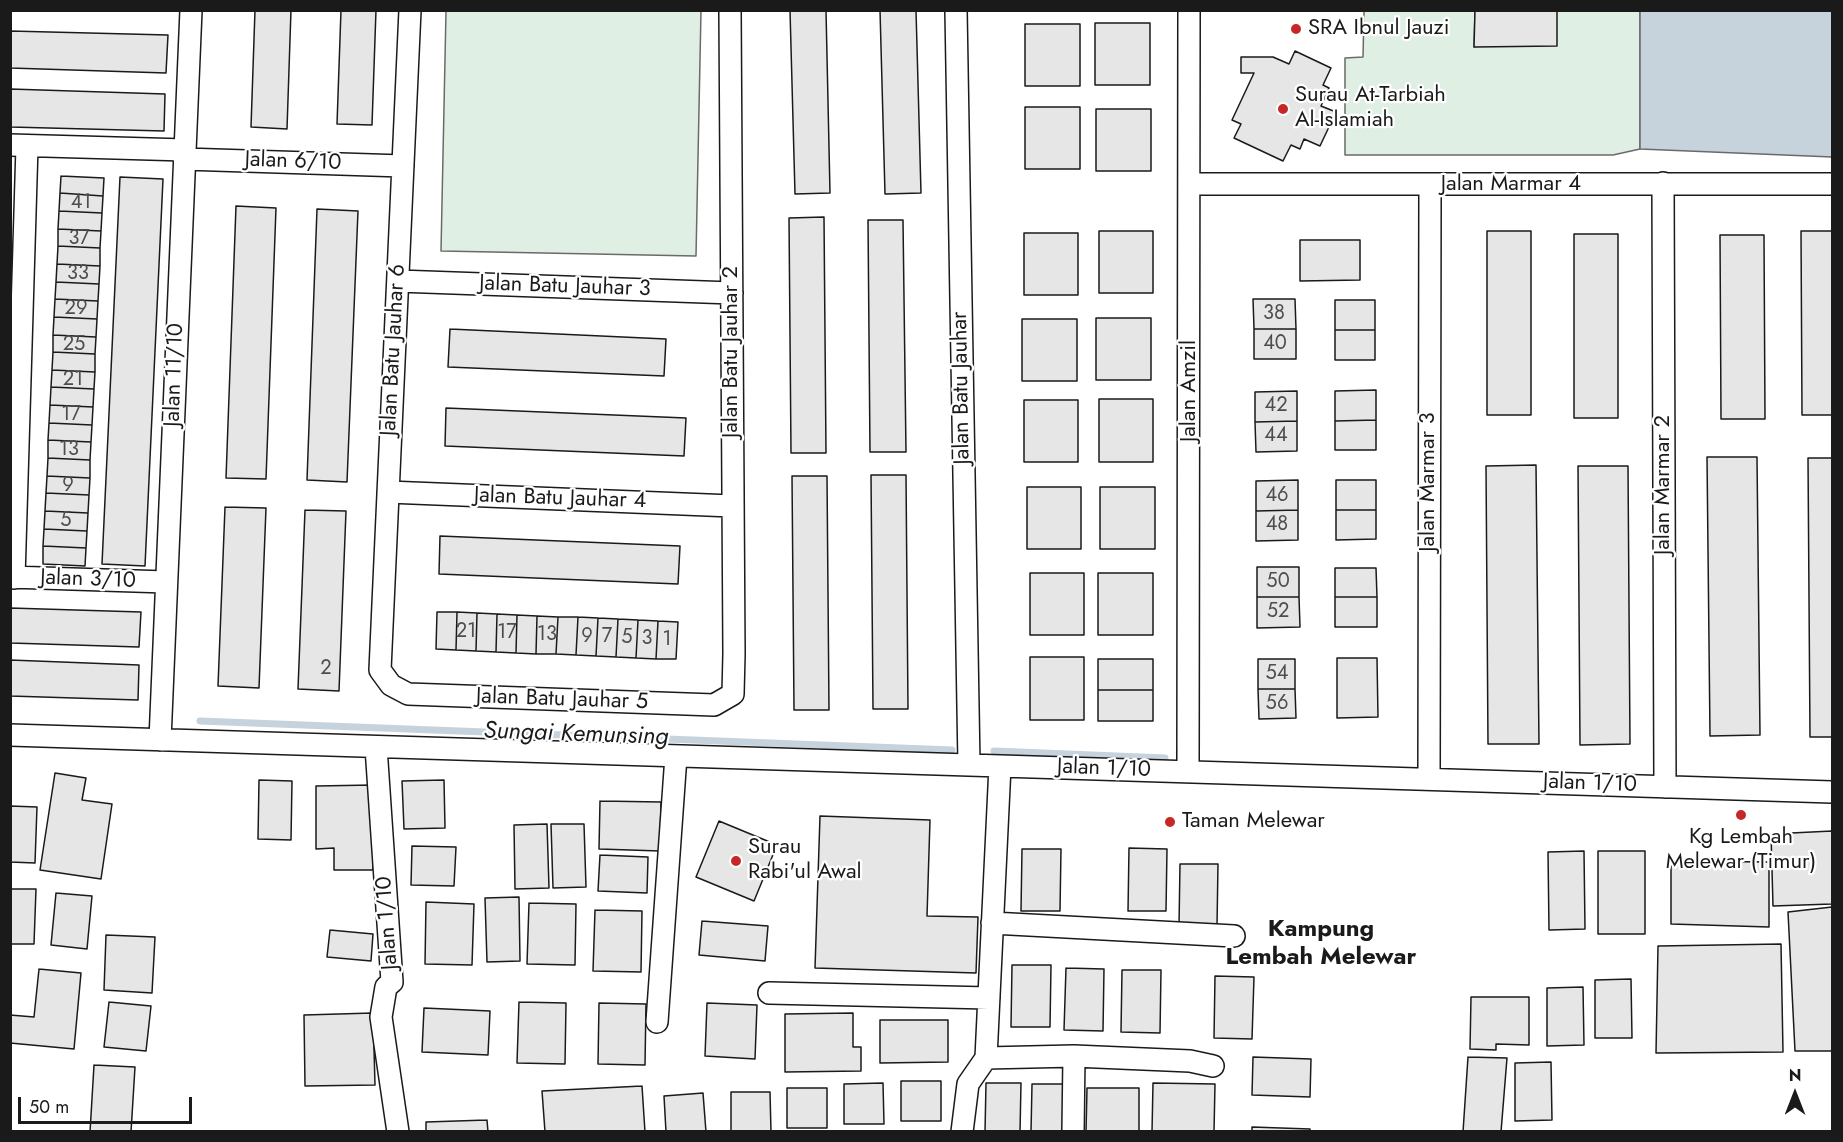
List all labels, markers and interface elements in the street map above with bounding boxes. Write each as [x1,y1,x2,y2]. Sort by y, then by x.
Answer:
place label: SRA Ibnul Jauzi [1308,16,1449,42]
marker: SRA Ibnul Jauzi [1289,22,1303,36]
place label: Surau At-Tarbiah Al-Islamiah [1295,83,1446,134]
marker: Surau At-Tarbiah Al-Islamiah [1276,102,1290,116]
street label: Jalan 6/10 [244,147,342,177]
street label: Jalan Marmar 4 [1441,172,1581,198]
house number: 41 [71,191,91,215]
house number: 37 [68,227,90,251]
house number: 33 [67,262,89,286]
street label: Jalan Batu Jauhar 6 [376,263,412,437]
street label: Jalan Batu Jauhar 2 [719,266,745,438]
street label: Jalan Batu Jauhar 3 [479,271,651,303]
house number: 29 [65,297,87,321]
house number: 38 [1263,302,1285,326]
street label: Jalan Batu Jauhar [947,311,977,465]
street label: Jalan 11/10 [160,323,190,427]
house number: 40 [1263,332,1287,356]
house number: 25 [63,333,85,357]
street label: Jalan Amzil [1177,340,1203,442]
house number: 21 [63,368,83,392]
house number: 42 [1264,394,1288,418]
house number: 17 [61,403,81,427]
street label: Jalan Marmar 3 [1416,412,1442,552]
street label: Jalan Marmar 2 [1651,415,1677,555]
house number: 44 [1264,424,1288,448]
house number: 13 [59,438,79,462]
house number: 9 [62,474,74,498]
street label: Jalan Batu Jauhar 4 [473,483,647,515]
house number: 46 [1265,484,1289,508]
house number: 5 [60,509,72,533]
house number: 48 [1266,513,1288,537]
street label: Jalan 3/10 [40,565,136,595]
house number: 50 [1266,570,1290,594]
house number: 52 [1267,600,1289,624]
house number: 21 [456,620,476,644]
house number: 17 [497,621,517,645]
house number: 13 [537,623,557,647]
house number: 9 [581,625,593,649]
house number: 7 [602,625,612,649]
house number: 5 [621,626,633,650]
house number: 3 [642,627,652,651]
house number: 1 [663,628,671,652]
house number: 2 [320,657,332,681]
house number: 54 [1266,662,1288,686]
street label: Jalan Batu Jauhar 5 [476,684,648,716]
house number: 56 [1266,692,1288,716]
water label: Sungai Kemunsing [483,717,669,753]
street label: Jalan 1/10 [1057,754,1151,784]
street label: Jalan 1/10 [1543,769,1637,799]
marker: Kg Lembah Melewar (Timur) [1734,808,1748,822]
place label: Taman Melewar [1182,809,1325,835]
marker: Taman Melewar [1163,815,1177,829]
place label: Kg Lembah Melewar (Timur) [1666,825,1816,876]
place label: Surau Rabi'ul Awal [748,835,862,886]
marker: Surau Rabi'ul Awal [729,854,743,868]
street label: Jalan 1/10 [372,875,404,971]
district label: Kampung Lembah Melewar [1226,916,1416,972]
north arrow [1765,1064,1825,1124]
text: N [1789,1064,1801,1087]
scale bar [21,1085,195,1123]
text: 50 m [29,1094,69,1120]

